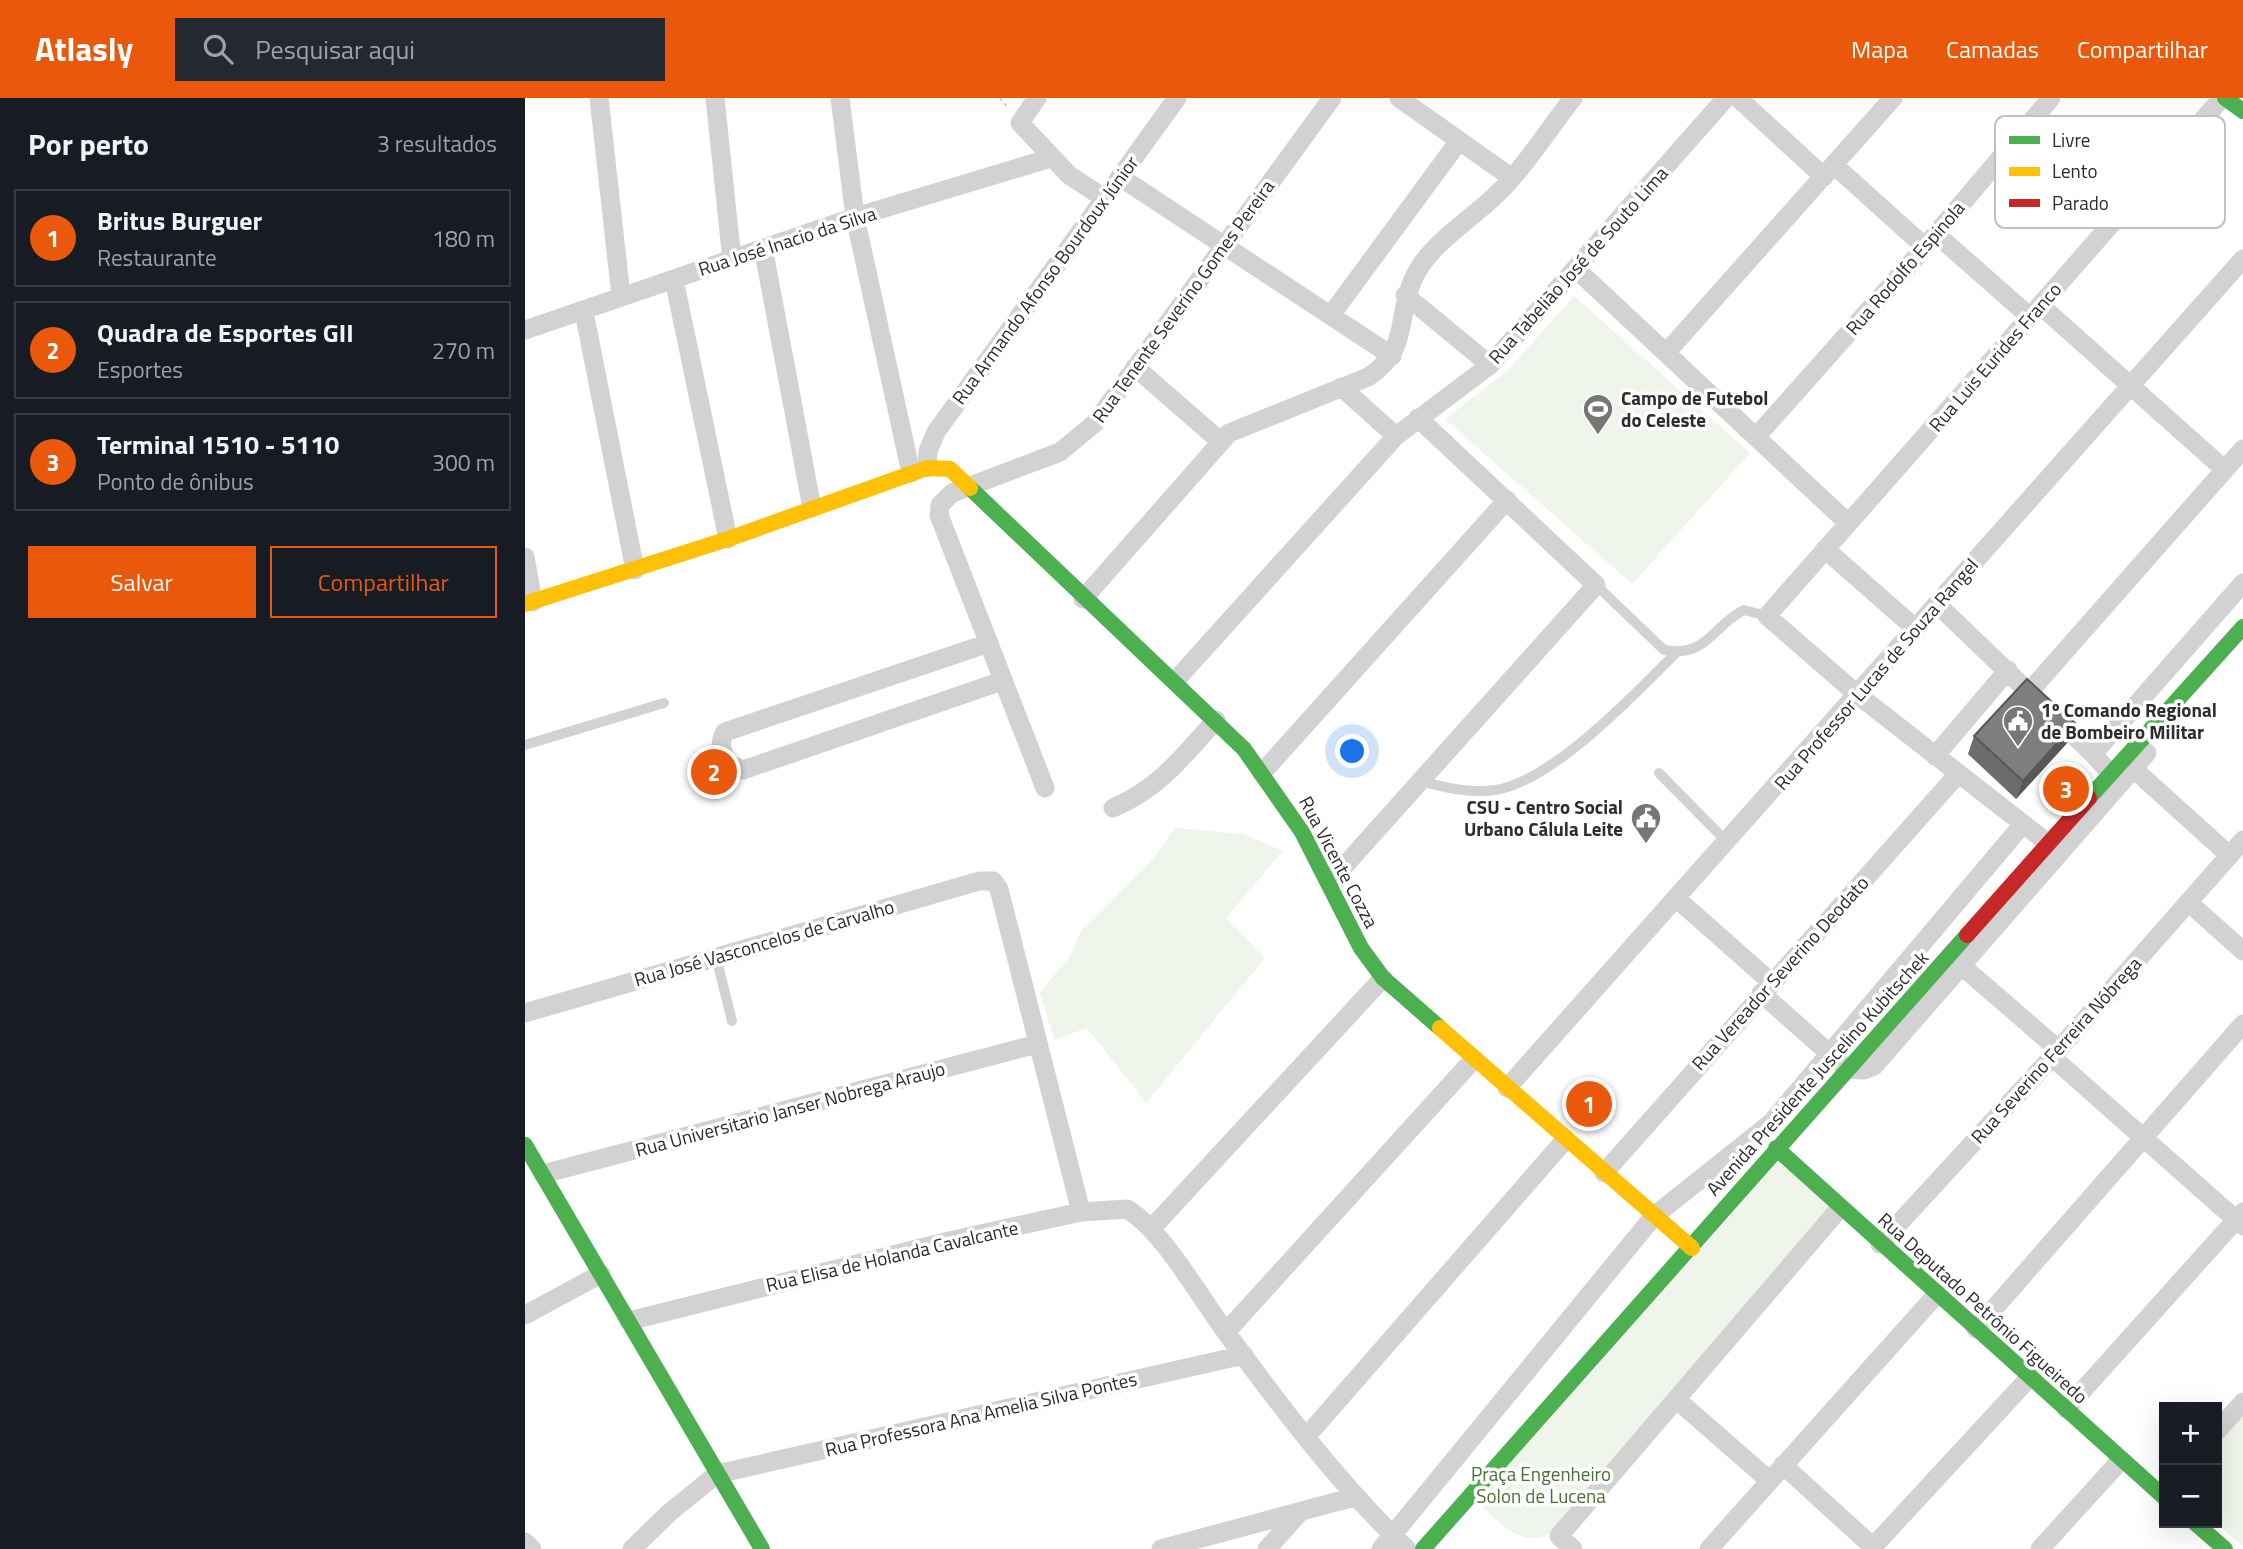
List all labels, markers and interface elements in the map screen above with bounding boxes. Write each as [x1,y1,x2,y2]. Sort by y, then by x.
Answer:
search box [175,18,665,81]
text: Atlasly [35,24,133,74]
icon: search [199,30,237,68]
text: Pesquisar aqui [255,30,415,69]
text: Mapa [1851,31,1908,67]
text: Camadas [1946,31,2039,67]
text: Compartilhar [2077,31,2208,67]
legend [1995,116,2225,228]
text: Por perto [28,121,149,167]
text: Livre [2052,125,2090,154]
text: 3 resultados [377,126,497,161]
street label: Rua Armando Afonso Bourdoux Júnior [944,149,1145,410]
text: Lento [2052,156,2097,185]
street label: Rua Tabelião José de Souto Lima [1481,159,1675,370]
street label: Rua Tenente Severino Gomes Pereira [1084,173,1281,428]
text: Parado [2052,188,2109,217]
street label: Rua Rodolfo Espinola [1838,194,1971,341]
street label: Rua José Inacio da Silva [694,198,880,283]
text: Britus Burguer [97,201,262,240]
text: 1 [47,221,59,256]
text: 180 m [432,221,495,256]
text: Restaurante [97,240,217,275]
street label: Rua Luis Eurides Franco [1921,276,2068,438]
text: Quadra de Esportes GII [97,313,354,352]
text: 2 [47,333,59,368]
text: 270 m [432,333,495,368]
text: Esportes [97,352,183,387]
place label: Campo de Futebol do Celeste [1621,383,1768,434]
sports icon: Campo de Futebol do Celeste [1581,392,1615,436]
text: Terminal 1510 - 5110 [97,425,339,464]
text: 3 [47,445,59,480]
text: 300 m [432,445,495,480]
text: Ponto de ônibus [97,464,254,499]
button: Salvar [28,546,256,618]
button: Compartilhar [270,546,497,618]
street label: Rua Professor Lucas de Souza Rangel [1767,551,1985,796]
place label: 1º Comando Regional de Bombeiro Militar [2041,695,2217,746]
public building icon: 1º Comando Regional de Bombeiro Militar [2001,704,2035,748]
your location [1335,734,1369,768]
pin: 2 [691,746,737,798]
pin: 3 [2043,763,2089,815]
street label: Rua Vicente Cozza [1292,791,1387,933]
place label: CSU - Centro Social Urbano Cálula Leite [1464,792,1623,843]
public building icon: CSU - Centro Social Urbano Cálula Leite [1629,801,1663,845]
street label: Rua Vereador Severino Deodato [1684,869,1875,1077]
street label: Rua José Vasconcelos de Carvalho [630,891,897,994]
street label: Avenida Presidente Juscelino Kubitschek [1699,944,1935,1202]
street label: Rua Severino Ferreira Nóbrega [1963,949,2148,1150]
street label: Rua Universitario Janser Nobrega Araujo [632,1053,948,1164]
pin: 1 [1566,1078,1612,1130]
street label: Rua Deputado Petrônio Figueiredo [1872,1205,2095,1410]
street label: Rua Elisa de Holanda Cavalcante [763,1212,1021,1299]
street label: Rua Professora Ana Amelia Silva Pontes [822,1363,1140,1464]
map controls [2159,1402,2222,1528]
button: + [2159,1402,2222,1465]
park label: Praça Engenheiro Solon de Lucena [1471,1459,1611,1510]
button: − [2159,1465,2222,1528]

